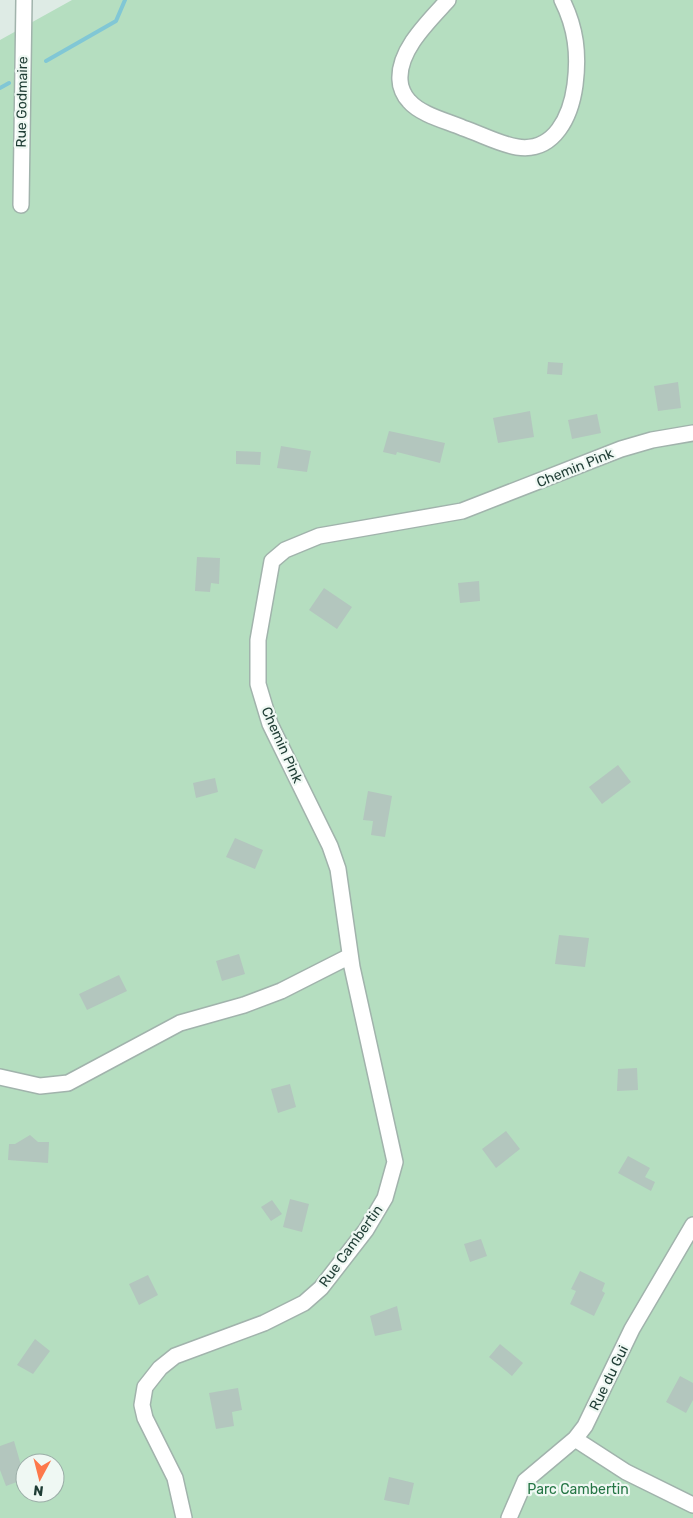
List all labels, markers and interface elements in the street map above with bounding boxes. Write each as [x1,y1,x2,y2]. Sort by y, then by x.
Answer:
street label: Rue Godmaire [13,56,31,148]
street label: Chemin Pink [534,445,617,491]
street label: Chemin Pink [258,704,307,786]
street label: Rue Cambertin [316,1202,386,1290]
street label: Rue du Gui [586,1343,632,1413]
north arrow [15,1453,65,1503]
text: N [32,1481,45,1499]
park label: Parc Cambertin [527,1481,629,1498]

